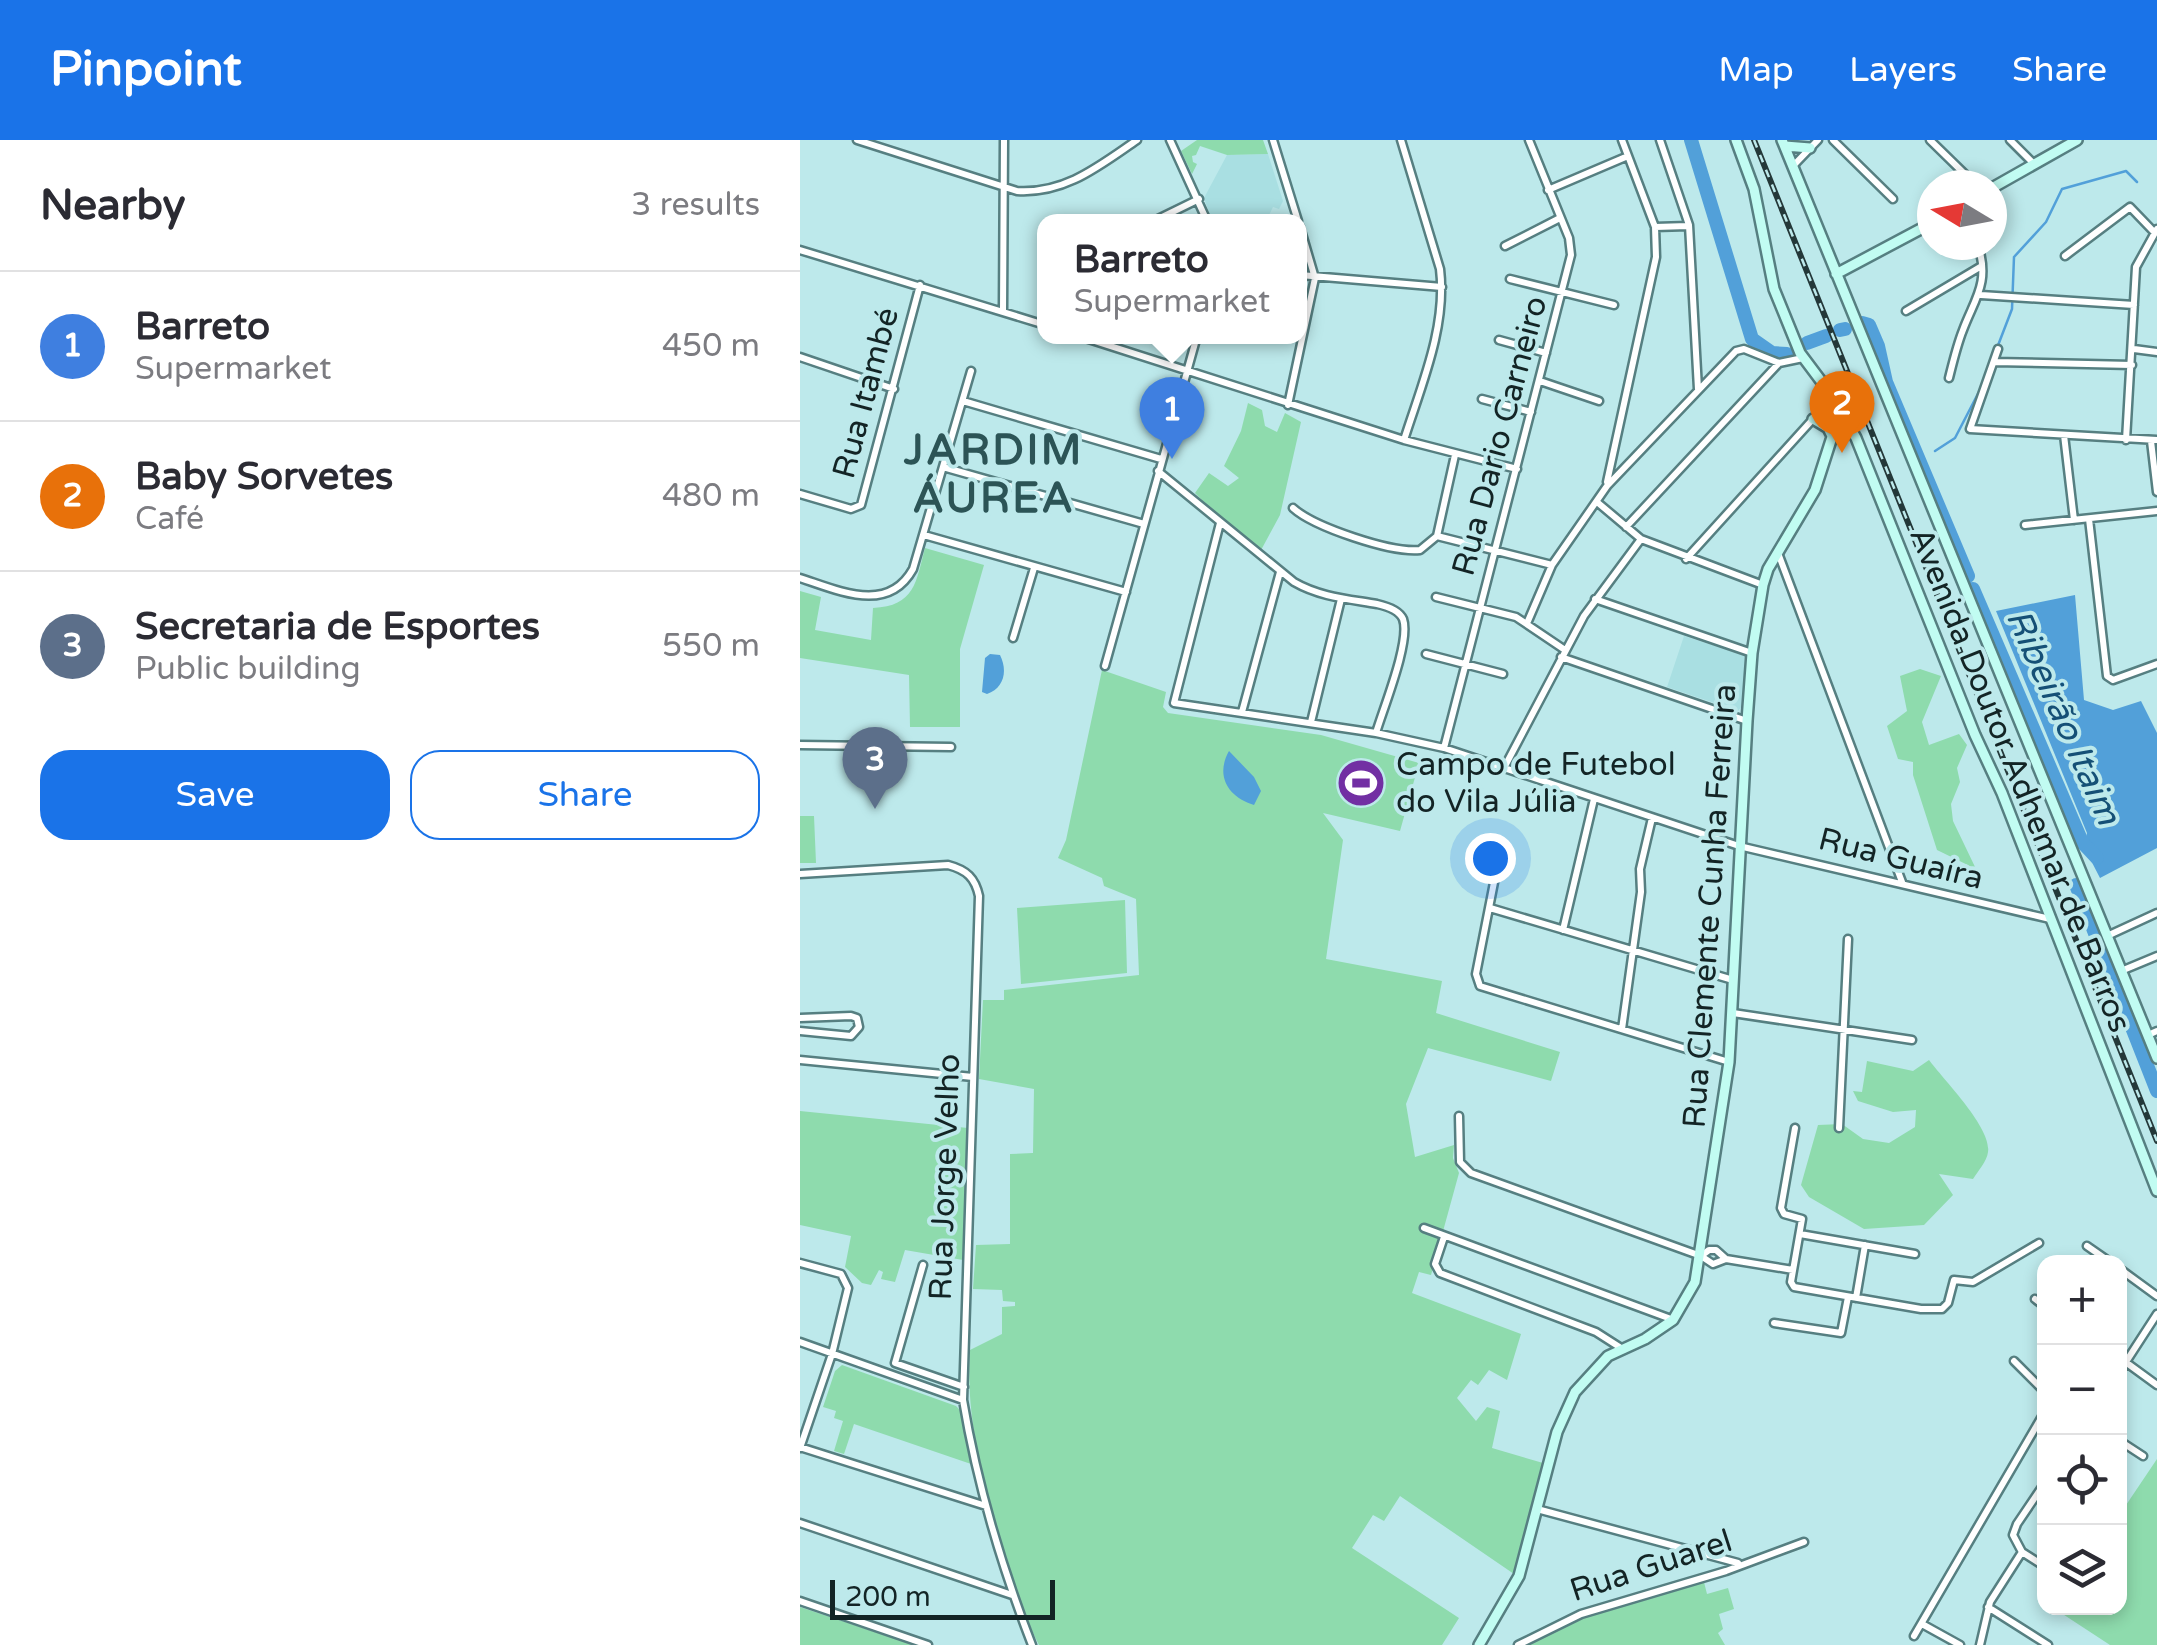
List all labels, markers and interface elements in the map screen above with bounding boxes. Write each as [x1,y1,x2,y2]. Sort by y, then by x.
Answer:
text: Pinpoint [50,41,241,99]
text: Map [1718,49,1794,91]
text: Layers [1849,49,1957,91]
text: Share [2012,49,2107,91]
north arrow [1917,170,2007,260]
text: Nearby [40,180,185,231]
text: 3 results [631,186,760,224]
popup [1037,214,1307,344]
text: Barreto [1074,237,1209,283]
text: Supermarket [1074,283,1270,321]
street label: Rua Dario Carneiro [1444,292,1556,580]
street label: Rua Itambé [825,303,907,483]
text: Barreto [135,304,270,350]
text: 1 [62,327,83,365]
text: 450 m [662,327,760,365]
text: Supermarket [135,350,332,388]
pin: 2 [1810,370,1874,453]
pin: 1 [1140,376,1204,459]
district label: JARDIM ÁUREA [903,425,1084,524]
text: Baby Sorvetes [135,454,393,500]
text: 2 [62,477,83,515]
text: 480 m [662,477,760,515]
text: Café [135,500,204,538]
street label: Avenida Doutor Adhemar de Barros [1901,522,2139,1038]
water label: Ribeirão Itaim [1997,603,2130,832]
text: Secretaria de Esportes [135,604,540,650]
text: 3 [62,627,83,665]
text: 550 m [662,627,760,665]
text: Public building [135,650,361,688]
street label: Rua Clemente Cunha Ferreira [1676,683,1744,1129]
pin: 3 [842,726,908,809]
place label: Campo de Futebol do Vila Júlia [1396,746,1676,821]
button: Save [40,750,390,840]
button: Share [410,750,760,840]
sports icon: Campo de Futebol do Vila Júlia [1335,757,1387,809]
street label: Rua Guaíra [1815,820,1987,898]
your location [1465,833,1516,884]
street label: Rua Jorge Velho [922,1053,968,1301]
map controls [2037,1255,2127,1615]
button: + [2037,1255,2127,1345]
button: − [2037,1345,2127,1435]
button: locate [2037,1435,2127,1525]
street label: Rua Guarel [1565,1522,1737,1610]
button: layers [2037,1525,2127,1615]
scale bar [830,1575,1055,1620]
text: 200 m [845,1580,931,1614]

